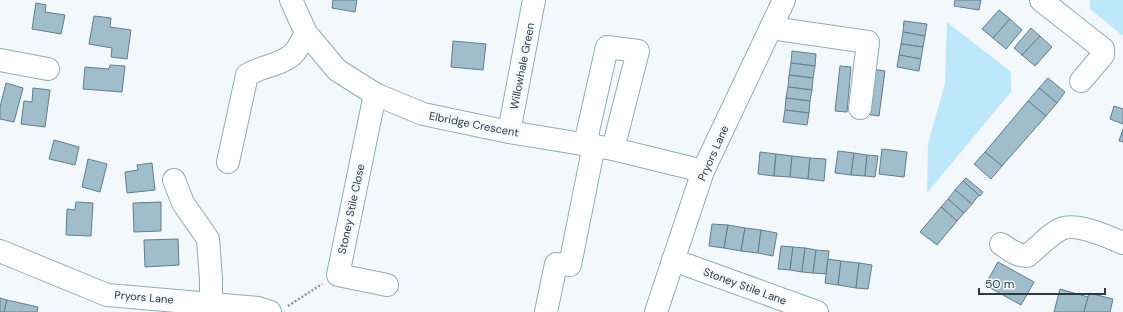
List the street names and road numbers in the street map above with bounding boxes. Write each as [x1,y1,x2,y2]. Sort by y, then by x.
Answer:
street label: Willowhale Green [507,22,537,110]
street label: Elbridge Crescent [428,108,520,140]
street label: Pryors Lane [695,123,731,183]
street label: Stoney Stile Close [335,163,367,255]
street label: Stoney Stile Lane [701,264,789,308]
street label: Pryors Lane [114,287,174,307]

